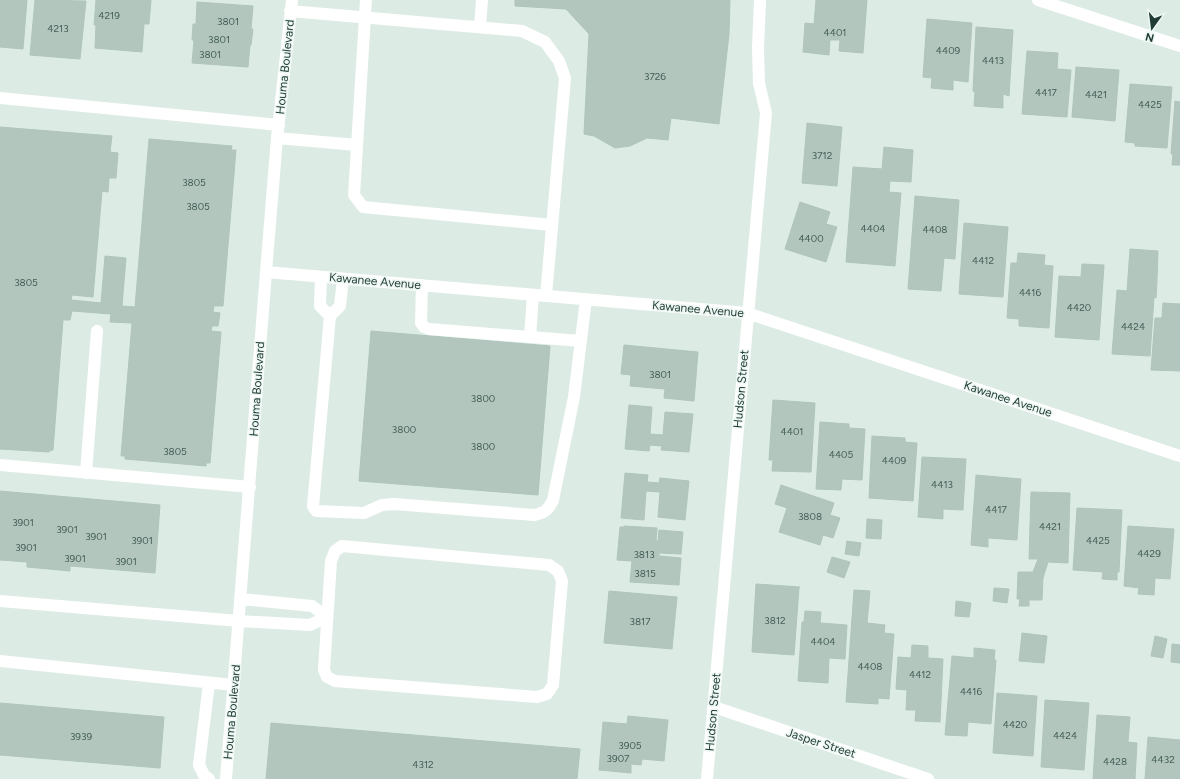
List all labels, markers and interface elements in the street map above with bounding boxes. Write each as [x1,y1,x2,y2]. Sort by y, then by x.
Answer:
north arrow [1132,8,1172,48]
house number: 4219 [98,9,120,22]
house number: 3801 [217,15,239,28]
street label: Houma Boulevard [273,19,297,115]
house number: 4213 [47,22,69,35]
house number: 4401 [824,26,846,39]
text: N [1144,30,1155,45]
house number: 3801 [208,33,230,46]
house number: 4409 [936,44,961,57]
house number: 3801 [199,48,221,61]
house number: 4413 [982,54,1004,67]
house number: 3726 [644,70,666,83]
house number: 4417 [1035,86,1058,99]
house number: 4421 [1085,88,1107,101]
house number: 4425 [1138,98,1162,111]
house number: 3712 [812,149,832,162]
house number: 3805 [182,176,206,189]
house number: 3805 [186,200,210,213]
house number: 4404 [860,222,886,235]
house number: 4408 [923,223,947,236]
house number: 4400 [798,232,824,245]
house number: 4412 [972,254,994,267]
street label: Kawanee Avenue [329,270,422,292]
house number: 3805 [14,276,38,289]
house number: 4416 [1019,286,1041,299]
street label: Kawanee Avenue [652,298,745,320]
house number: 4420 [1067,301,1091,314]
house number: 4424 [1121,320,1145,333]
street label: Houma Boulevard [247,341,267,437]
street label: Hudson Street [731,349,751,429]
house number: 3801 [649,368,671,381]
street label: Kawanee Avenue [962,378,1054,420]
house number: 3800 [471,392,495,405]
house number: 3800 [392,423,416,436]
house number: 4401 [781,425,803,438]
house number: 3800 [471,440,495,453]
house number: 3805 [163,445,187,458]
house number: 4405 [829,448,854,461]
house number: 4409 [882,454,907,467]
house number: 4413 [931,478,953,491]
house number: 4417 [985,503,1008,516]
house number: 3808 [798,510,822,523]
house number: 3901 [12,516,34,529]
house number: 4421 [1039,520,1061,533]
house number: 3901 [56,523,78,536]
house number: 3901 [85,530,107,543]
house number: 3901 [131,534,153,547]
house number: 4425 [1086,534,1110,547]
house number: 3901 [15,541,37,554]
house number: 4429 [1137,547,1161,560]
house number: 3813 [633,548,655,561]
house number: 3901 [64,552,86,565]
house number: 3901 [115,555,137,568]
house number: 3815 [634,567,656,580]
house number: 3812 [764,614,786,627]
house number: 3817 [629,615,651,628]
house number: 4404 [810,635,836,648]
house number: 4408 [858,660,882,673]
street label: Houma Boulevard [221,664,243,760]
house number: 4412 [909,668,931,681]
street label: Hudson Street [703,672,723,752]
house number: 4416 [960,685,982,698]
house number: 4420 [1003,718,1027,731]
street label: Jasper Street [785,725,858,761]
house number: 4424 [1053,729,1077,742]
house number: 3939 [70,730,92,743]
house number: 3905 [618,739,642,752]
house number: 3907 [607,752,630,765]
house number: 4432 [1151,753,1175,766]
house number: 4428 [1103,755,1127,768]
house number: 4312 [412,758,434,771]

